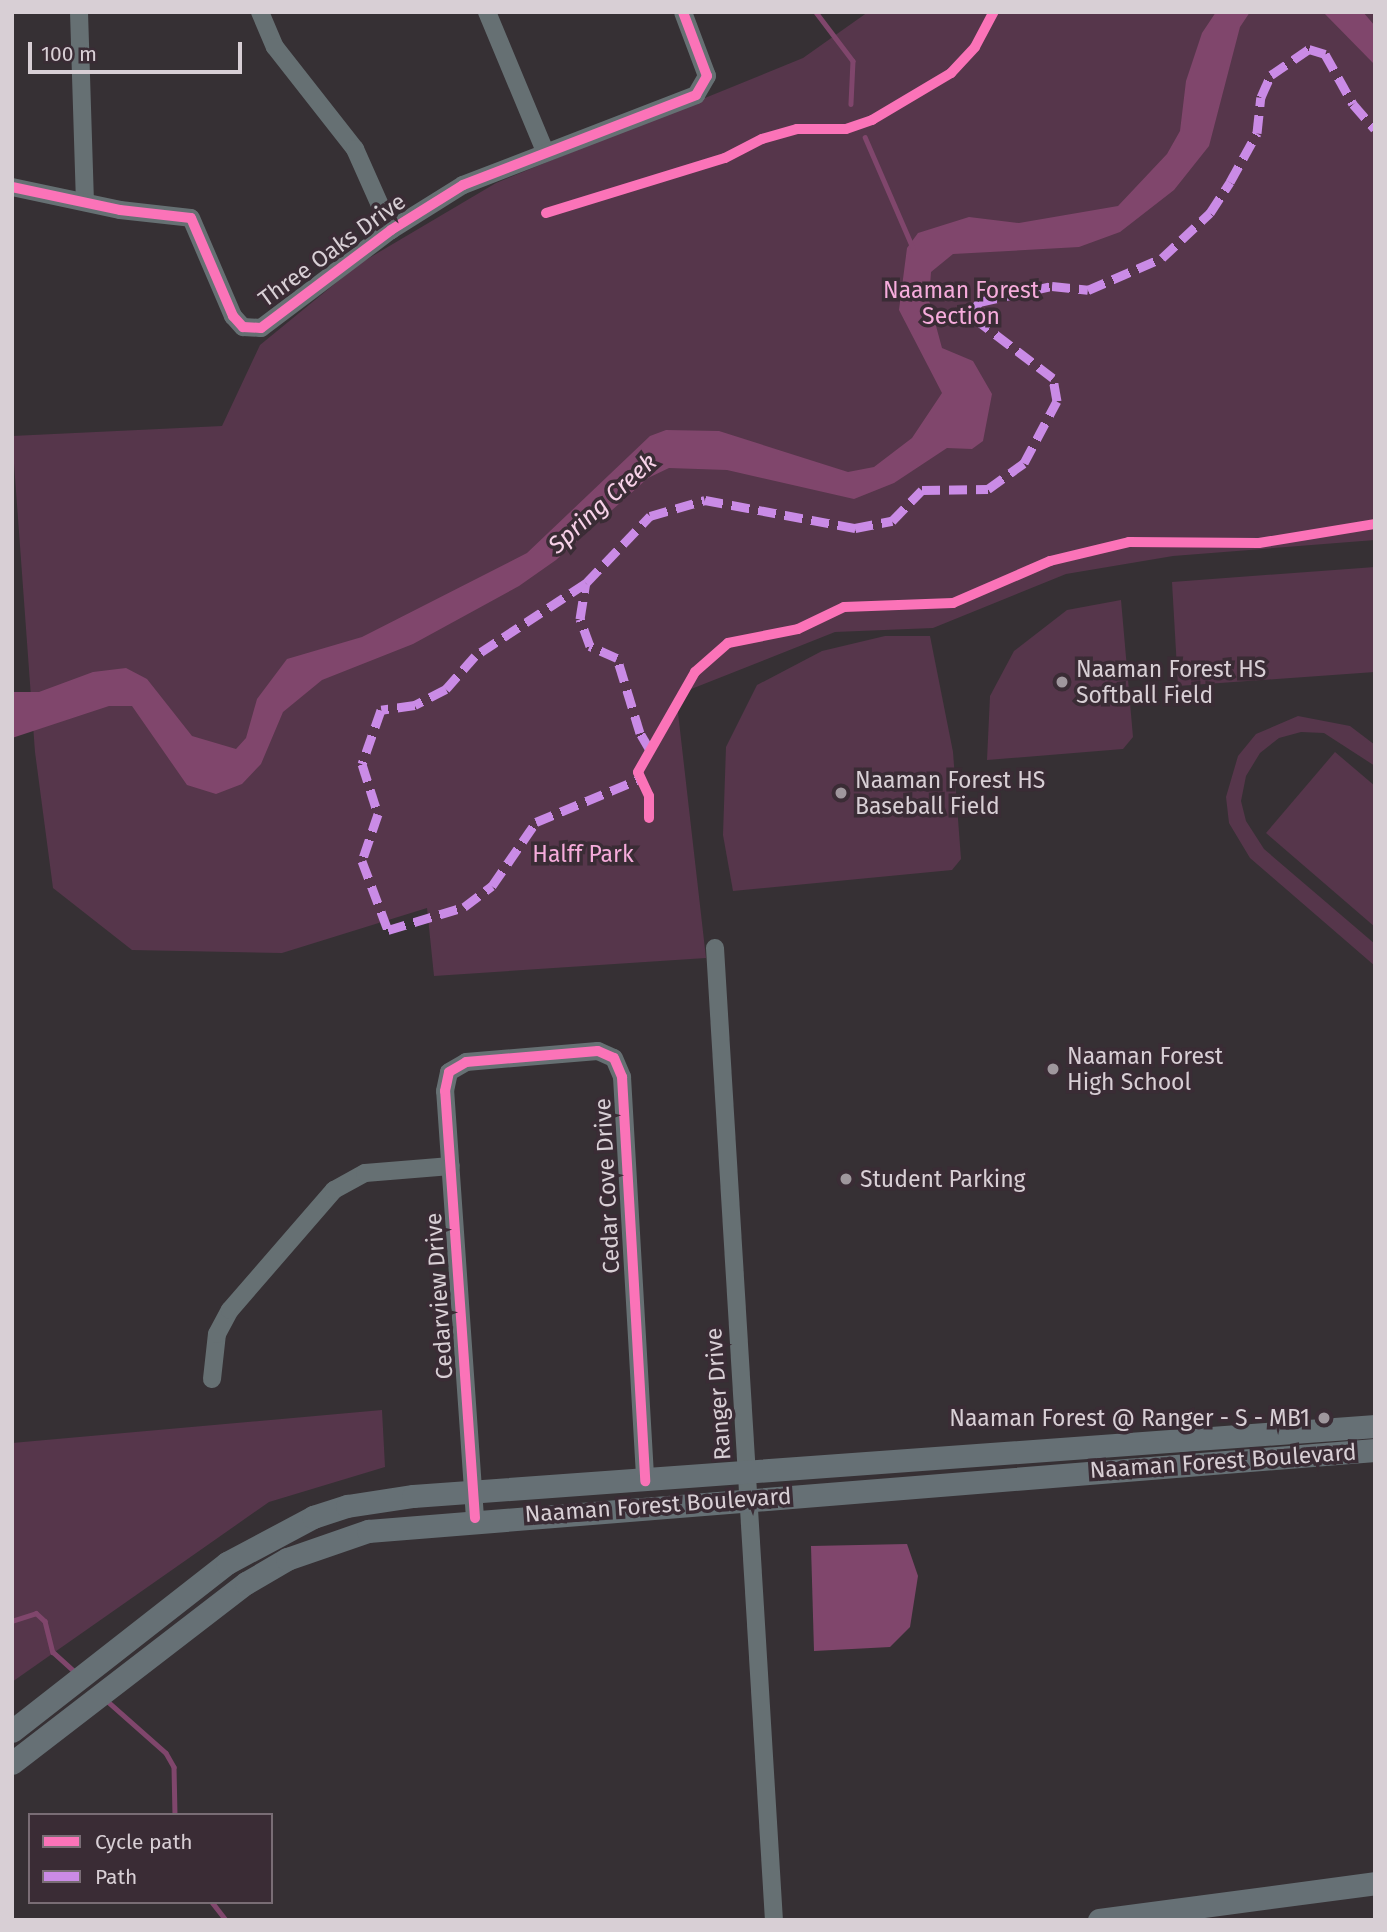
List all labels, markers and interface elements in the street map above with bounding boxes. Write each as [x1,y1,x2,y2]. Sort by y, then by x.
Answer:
scale bar [32,28,245,72]
text: 100 m [41,41,97,67]
street label: Three Oaks Drive [253,187,411,313]
park label: Naaman Forest Section [883,276,1039,330]
water label: Spring Creek [543,448,663,560]
place label: Naaman Forest HS Softball Field [1076,655,1266,709]
marker: Naaman Forest HS Softball Field [1054,674,1070,690]
place label: Naaman Forest HS Baseball Field [855,766,1045,820]
marker: Naaman Forest HS Baseball Field [833,785,849,801]
park label: Halff Park [532,840,634,868]
place label: Naaman Forest High School [1067,1042,1223,1096]
marker: Naaman Forest High School [1045,1061,1061,1077]
street label: Cedar Cove Drive [589,1098,625,1274]
place label: Student Parking [860,1165,1026,1193]
marker: Student Parking [838,1171,854,1187]
street label: Cedarview Drive [419,1212,459,1380]
street label: Ranger Drive [700,1327,736,1461]
place label: Naaman Forest @ Ranger - S - MB1 [949,1404,1310,1432]
marker: Naaman Forest @ Ranger - S - MB1 [1316,1410,1332,1426]
street label: Naaman Forest Boulevard [1089,1438,1357,1484]
street label: Naaman Forest Boulevard [524,1482,792,1528]
legend [28,1813,273,1904]
text: Cycle path [95,1829,193,1855]
text: Path [95,1864,137,1890]

